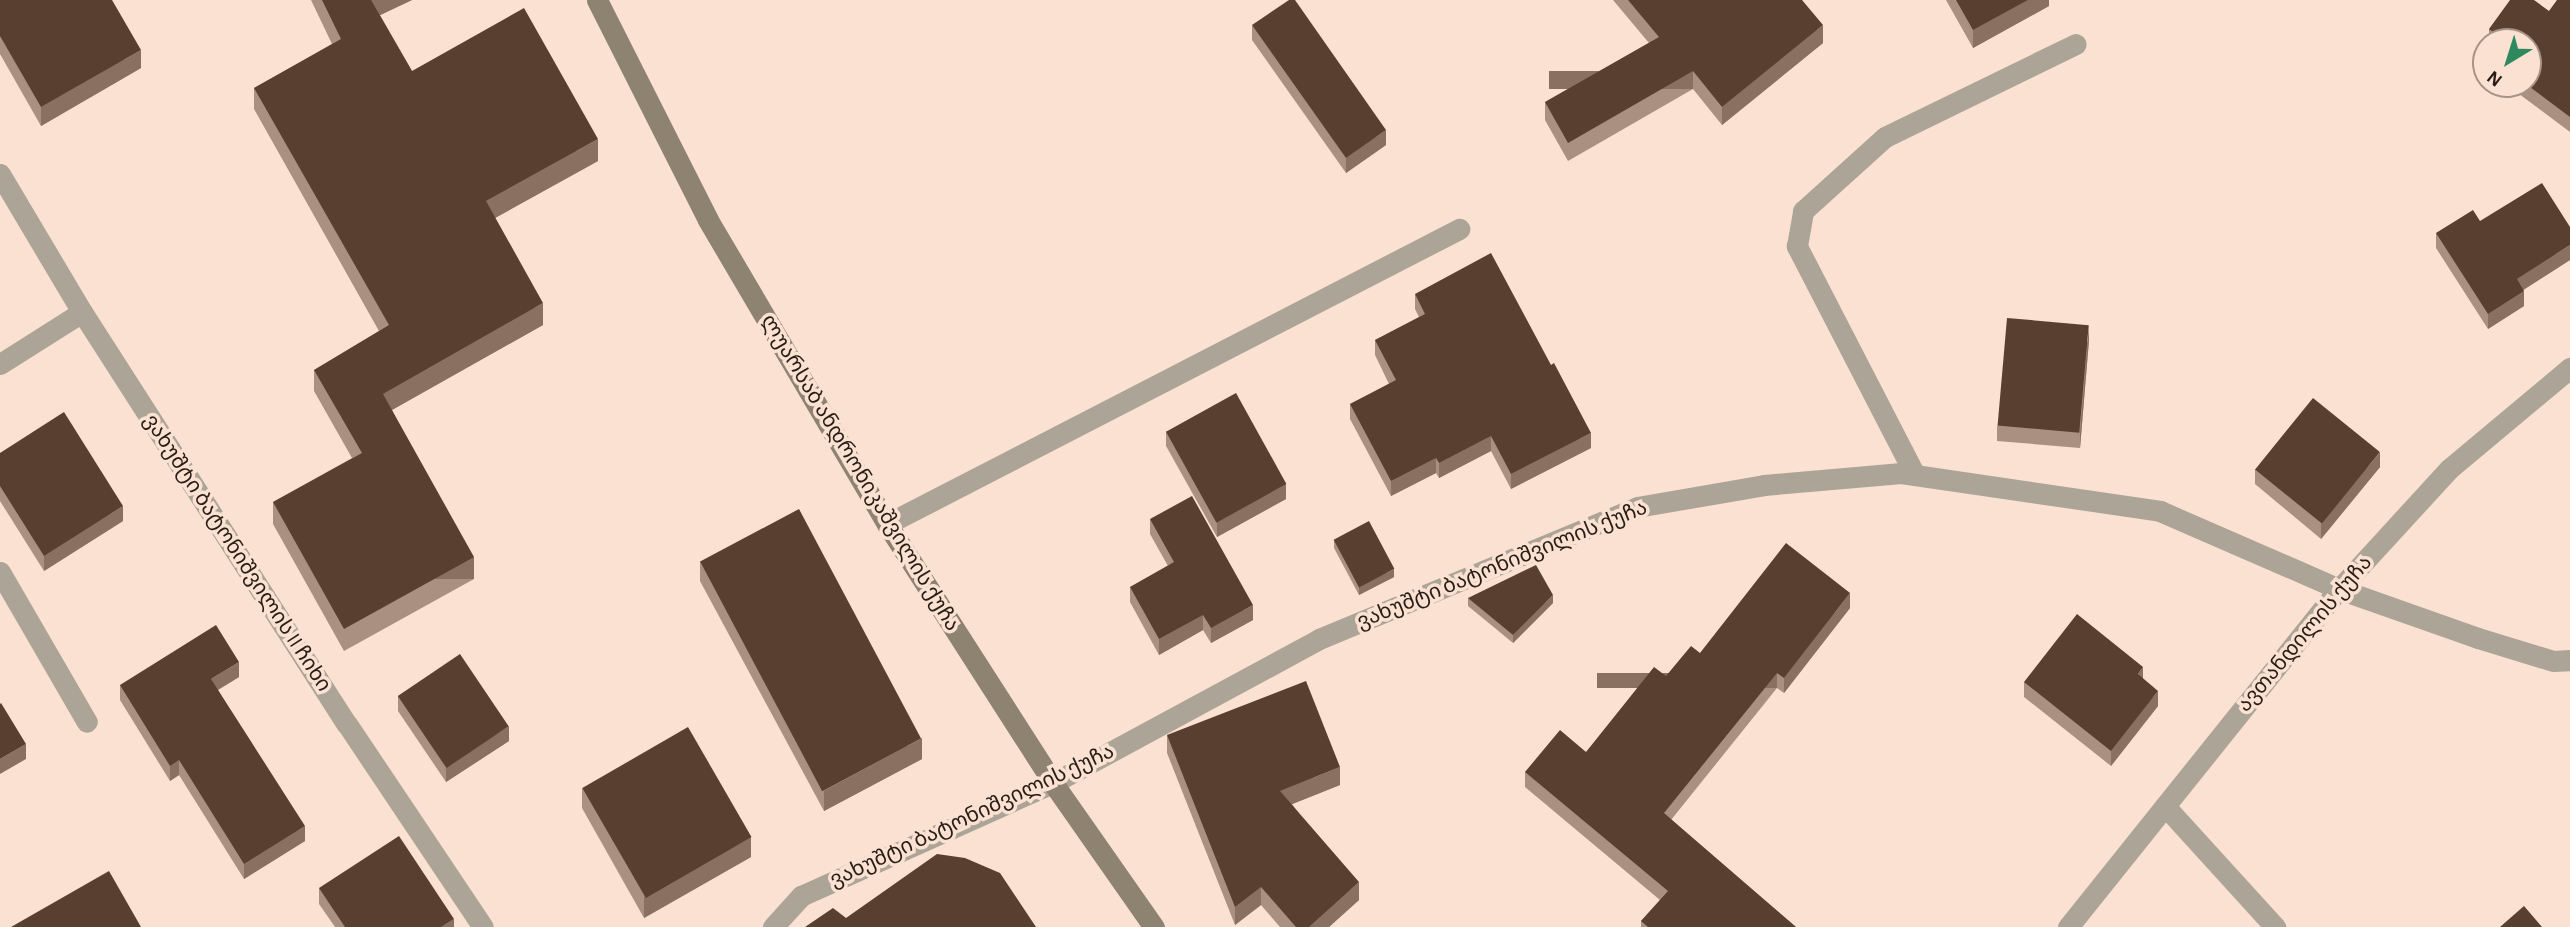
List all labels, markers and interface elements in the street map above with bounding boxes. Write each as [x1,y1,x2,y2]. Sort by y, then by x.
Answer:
north arrow [2472,28,2542,98]
text: N [2484,67,2506,90]
street label: ლუარსაბ ანდრონიკაშვილის ქუჩა [755,310,965,636]
street label: ვახუშტი ბატონიშვილის II ჩიხი [138,409,336,697]
street label: ვახუშტი ბატონიშვილის ქუჩა [1353,495,1651,635]
street label: ავთანდილის ქუჩა [2232,551,2378,717]
street label: ვახუშტი ბატონიშვილის ქუჩა [826,739,1118,893]

